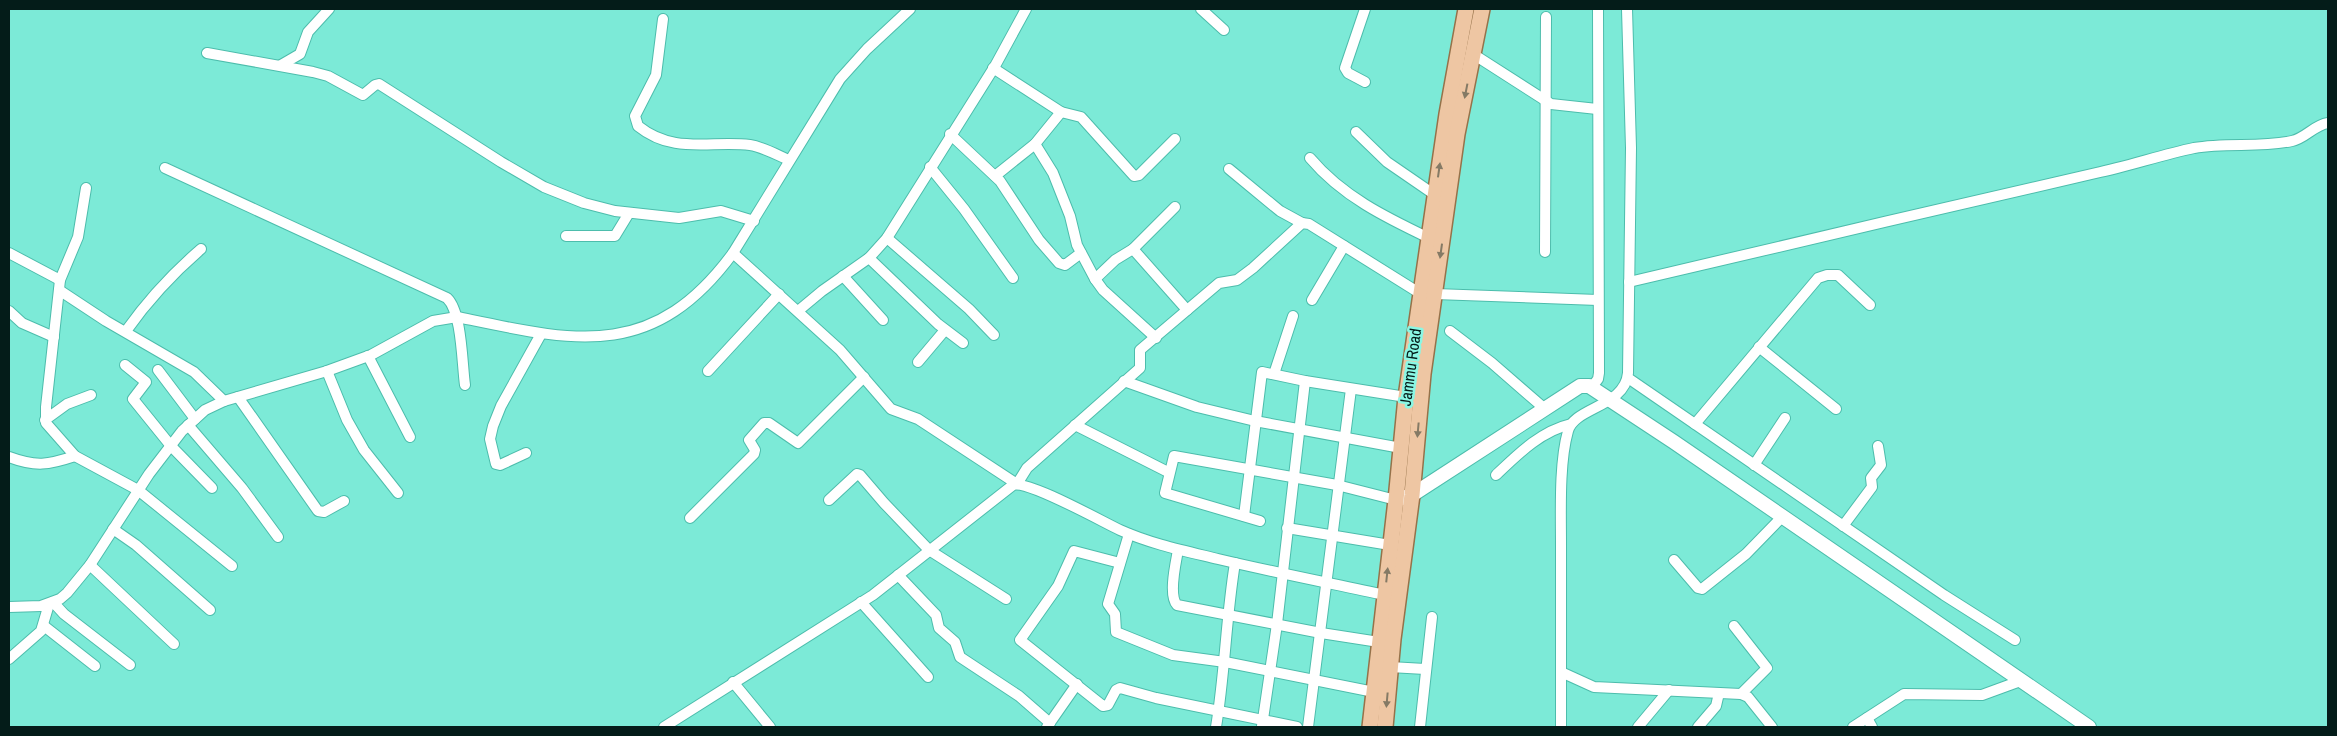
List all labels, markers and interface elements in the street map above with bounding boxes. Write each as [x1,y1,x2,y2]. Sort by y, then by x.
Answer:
one-way arrow [1461,83,1469,99]
one-way arrow [1435,162,1443,178]
one-way arrow [1437,244,1445,260]
street label: Jammu Road [1394,327,1426,407]
one-way arrow [1414,422,1422,438]
one-way arrow [1383,566,1391,582]
one-way arrow [1383,692,1391,708]

